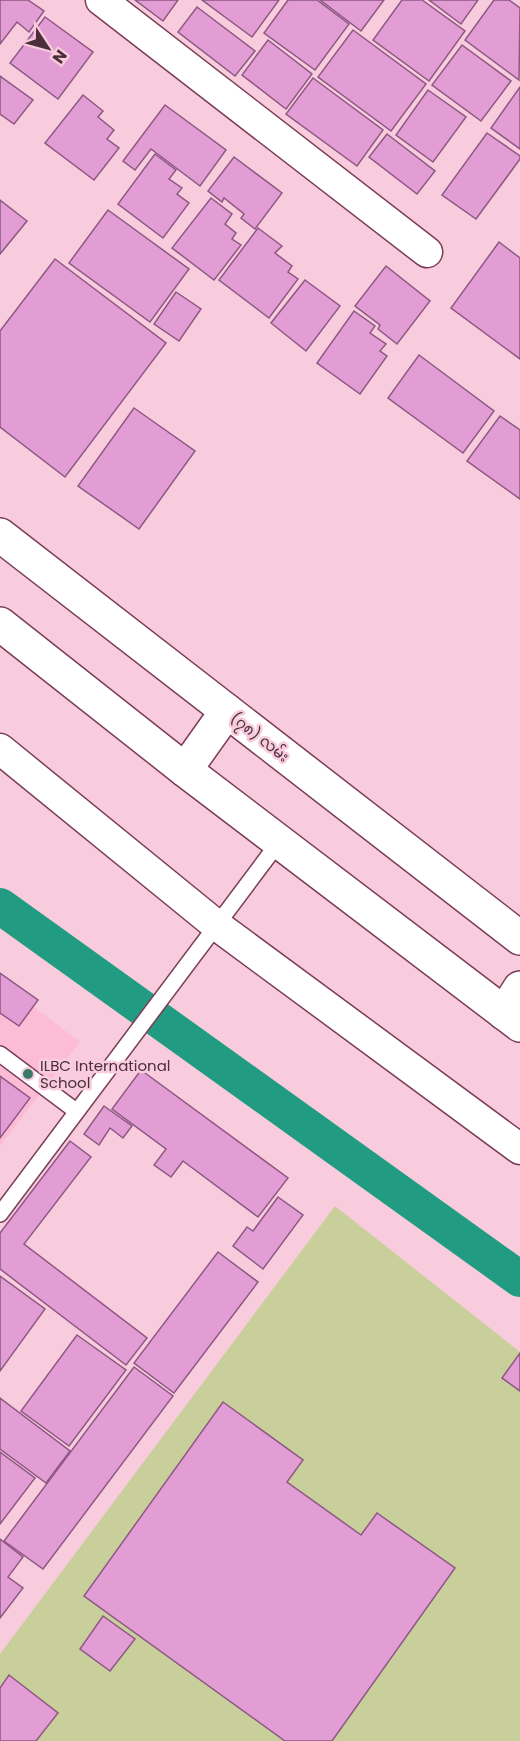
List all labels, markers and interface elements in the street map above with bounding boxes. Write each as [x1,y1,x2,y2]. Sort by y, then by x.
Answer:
north arrow [18,18,78,78]
text: N [47,45,73,68]
street label: (၇၈) လမ်း [225,707,294,768]
place label: ILBC International School [40,1055,171,1093]
marker: ILBC International School [21,1067,35,1081]

